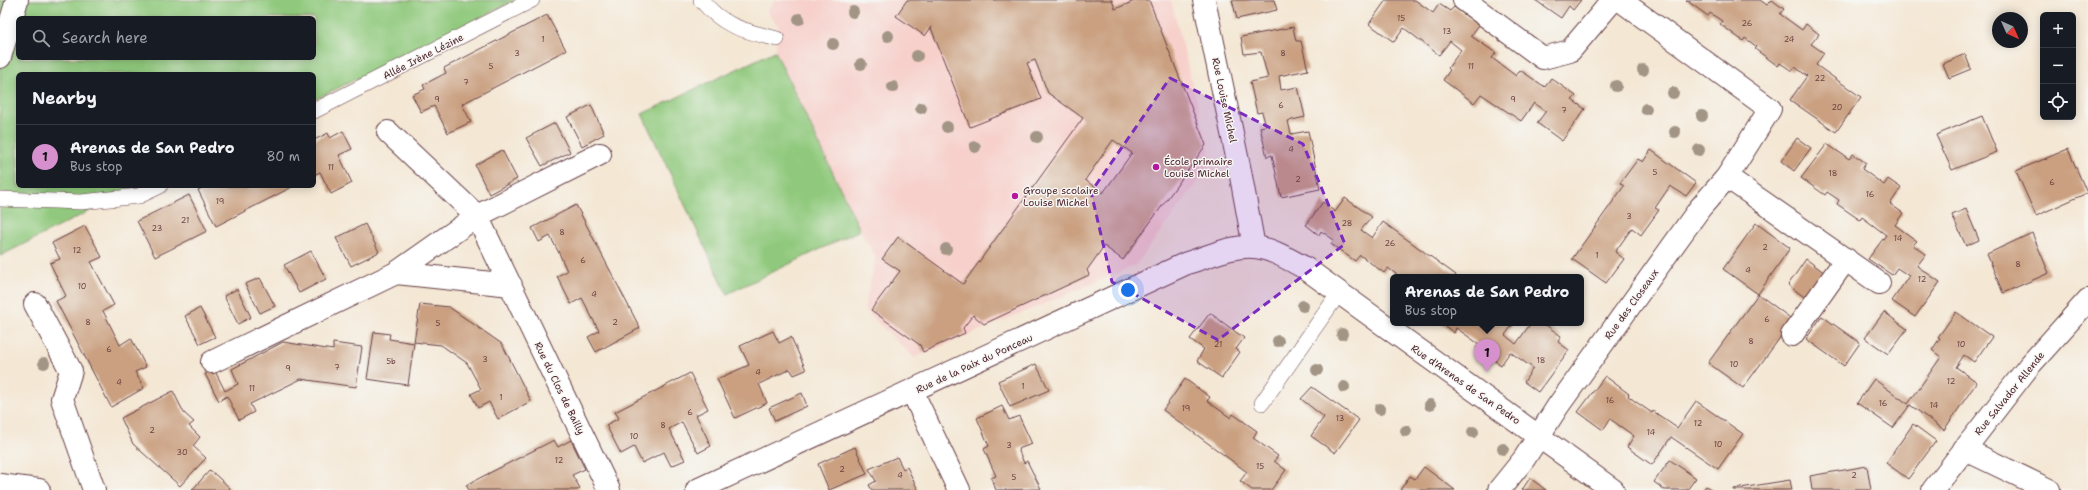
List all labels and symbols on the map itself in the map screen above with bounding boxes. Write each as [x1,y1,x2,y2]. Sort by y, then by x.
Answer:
north arrow [1992,12,2028,48]
house number: 15 [1397,13,1405,24]
house number: 26 [1742,18,1753,29]
house number: 13 [1443,26,1451,37]
street label: Allée Irène Lézine [381,30,466,82]
house number: 1 [541,34,545,45]
house number: 24 [1784,34,1795,45]
house number: 3 [514,48,520,59]
house number: 8 [1280,48,1286,59]
street label: Rue Louise Michel [1209,56,1240,144]
house number: 5 [489,61,494,72]
house number: 11 [1468,61,1474,72]
house number: 22 [1815,73,1826,84]
house number: 7 [463,77,469,88]
house number: 9 [434,94,440,105]
house number: 9 [1510,94,1516,105]
house number: 6 [1278,100,1284,111]
house number: 20 [1832,102,1842,113]
house number: 7 [1561,105,1567,116]
house number: 4 [1288,144,1294,155]
place label: École primaire Louise Michel [1164,155,1233,180]
house number: 11 [328,162,334,173]
marker: École primaire Louise Michel [1151,162,1161,172]
house number: 5 [1653,167,1658,178]
house number: 18 [1829,168,1837,179]
house number: 2 [1295,174,1301,185]
house number: 6 [2049,177,2055,188]
place label: Groupe scolaire Louise Michel [1023,184,1099,209]
house number: 16 [1866,189,1875,200]
marker: Groupe scolaire Louise Michel [1010,191,1020,201]
house number: 19 [216,196,224,207]
house number: 3 [1626,211,1632,222]
house number: 21 [181,215,189,226]
house number: 28 [1342,218,1352,229]
house number: 23 [152,223,162,234]
house number: 8 [559,227,565,238]
house number: 14 [1894,233,1903,244]
house number: 26 [1385,238,1396,249]
house number: 2 [1762,242,1768,253]
house number: 12 [73,245,82,256]
house number: 1 [1595,250,1599,261]
house number: 6 [580,255,586,266]
house number: 8 [2015,259,2021,270]
house number: 4 [1745,265,1751,276]
street label: Rue des Closeaux [1601,267,1661,342]
house number: 12 [1918,274,1927,285]
your location [1118,280,1138,300]
house number: 10 [78,281,86,292]
house number: 4 [591,289,597,300]
house number: 6 [1764,314,1770,325]
house number: 8 [85,317,91,328]
house number: 2 [612,317,618,328]
house number: 5 [436,318,441,329]
street label: Rue de la Paix du Ponceau [914,331,1035,396]
house number: 8 [1748,336,1754,347]
house number: 21 [1214,339,1222,350]
pin: 1 [1474,339,1500,372]
house number: 10 [1957,339,1965,350]
street label: Rue du Clos de Bailly [531,340,588,437]
street label: Rue d'Arenas de San Pedro [1408,342,1523,427]
house number: 6 [106,344,112,355]
street label: Rue Salvador Allende [1972,348,2047,438]
house number: 3 [482,354,488,365]
house number: 18 [1537,355,1545,366]
house number: 5b [386,356,396,367]
house number: 10 [1730,359,1738,370]
house number: 7 [334,362,340,373]
house number: 9 [285,363,291,374]
house number: 4 [755,367,761,378]
house number: 12 [1947,376,1956,387]
house number: 4 [116,377,122,388]
house number: 1 [1021,381,1025,392]
house number: 11 [249,383,255,394]
house number: 1 [499,392,503,403]
house number: 16 [1606,395,1615,406]
house number: 16 [1879,398,1888,409]
house number: 14 [1930,400,1939,411]
house number: 19 [1182,403,1190,414]
house number: 6 [687,407,693,418]
house number: 13 [1336,413,1344,424]
house number: 12 [1694,418,1703,429]
house number: 8 [660,420,666,431]
house number: 2 [149,425,155,436]
house number: 14 [1647,427,1656,438]
house number: 10 [630,431,638,442]
house number: 10 [1714,439,1722,450]
house number: 3 [1006,440,1012,451]
house number: 30 [176,447,188,458]
house number: 12 [555,455,564,466]
house number: 15 [1256,461,1264,472]
house number: 2 [839,464,845,475]
house number: 4 [897,470,903,481]
house number: 2 [1851,470,1857,481]
house number: 5 [1012,472,1017,483]

